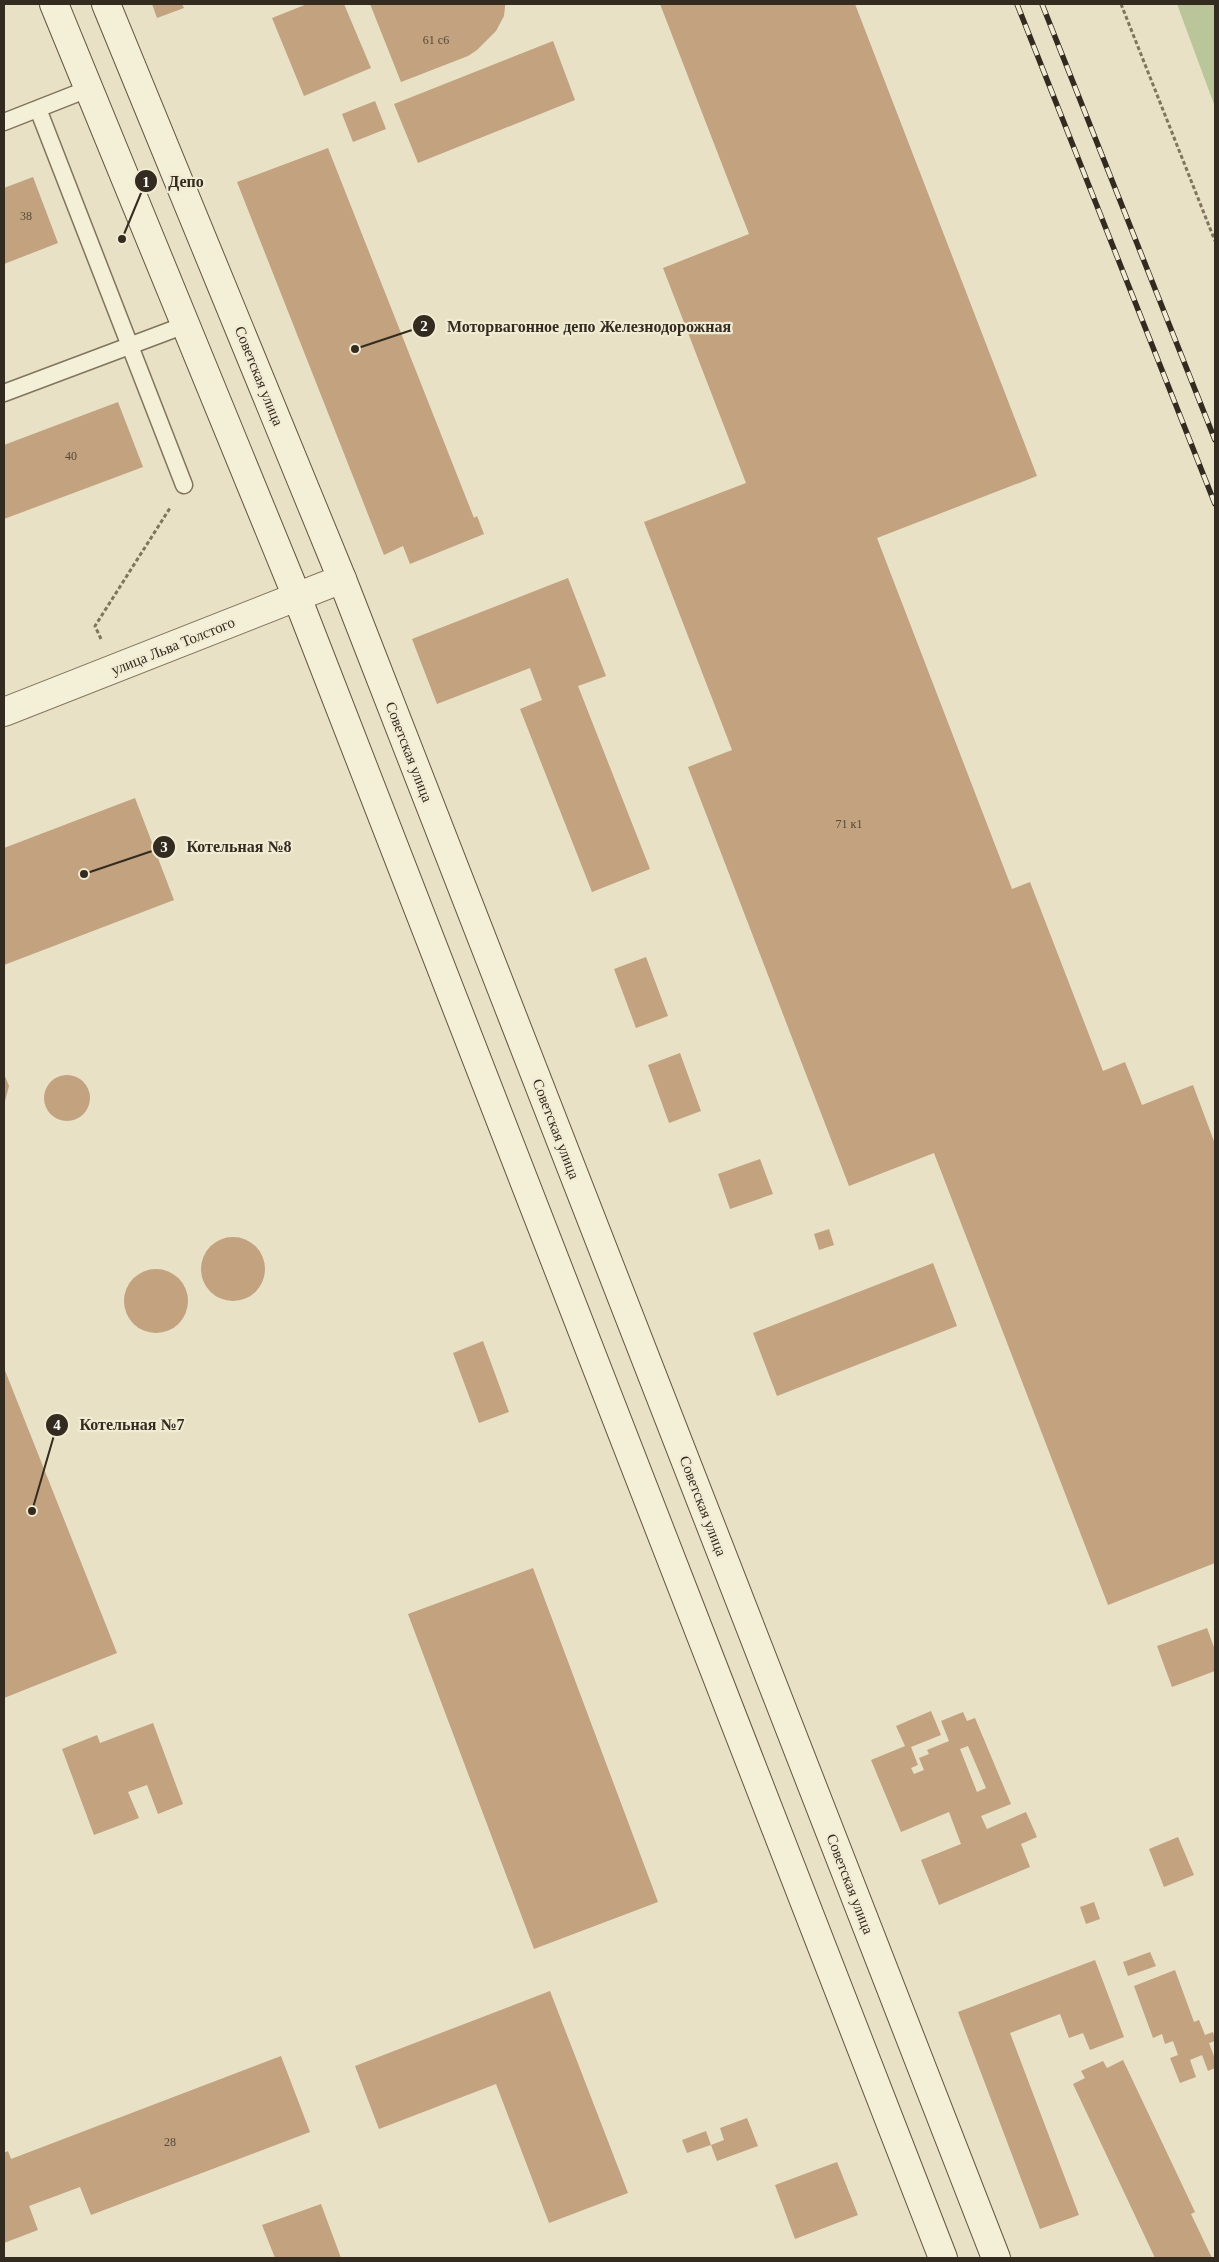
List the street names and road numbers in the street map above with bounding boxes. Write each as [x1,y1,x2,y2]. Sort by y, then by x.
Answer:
street label: Советская улица [232,324,286,428]
street label: улица Льва Толстого [109,614,237,678]
street label: Советская улица [383,700,436,805]
street label: Советская улица [530,1077,583,1182]
street label: Советская улица [677,1454,730,1559]
street label: Советская улица [824,1832,877,1937]

